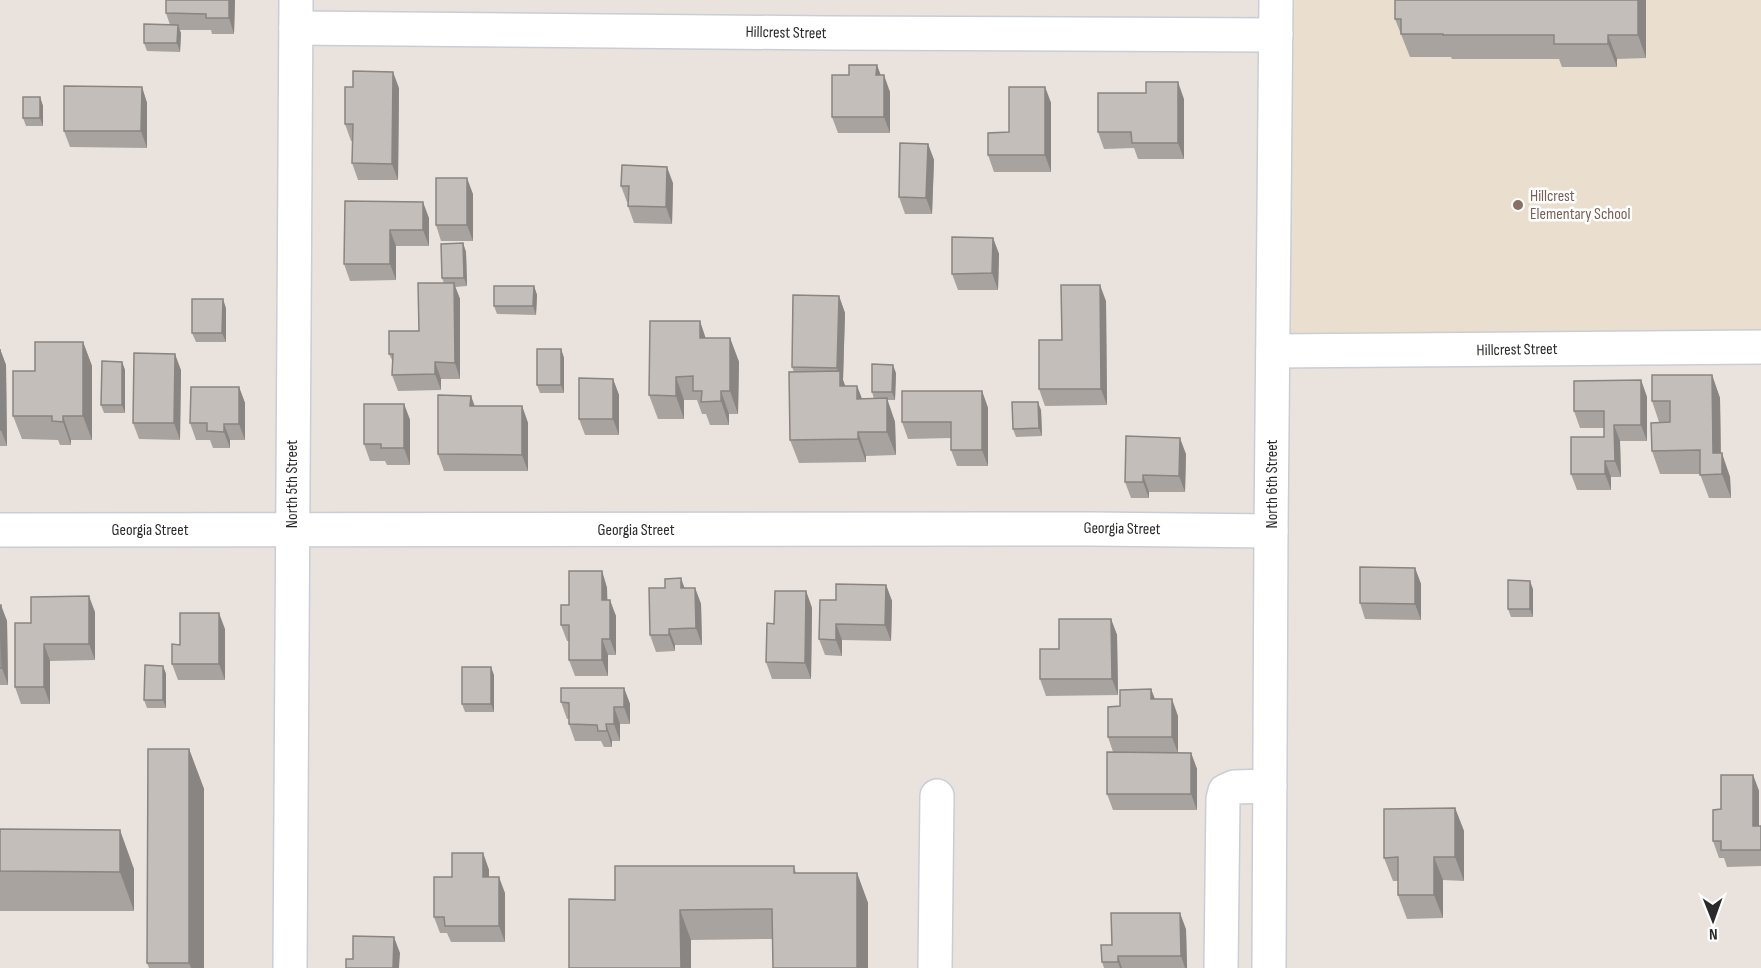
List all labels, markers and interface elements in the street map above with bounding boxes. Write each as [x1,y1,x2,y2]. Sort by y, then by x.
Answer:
street label: Hillcrest Street [745,23,827,43]
place label: Hillcrest Elementary School [1530,187,1630,224]
marker: Hillcrest Elementary School [1511,198,1525,212]
street label: Hillcrest Street [1476,340,1558,360]
street label: North 6th Street [1263,439,1282,528]
street label: North 5th Street [283,440,302,528]
street label: Georgia Street [1083,519,1161,539]
street label: Georgia Street [111,521,189,540]
street label: Georgia Street [597,521,675,540]
north arrow [1683,890,1743,950]
text: N [1709,924,1718,943]

